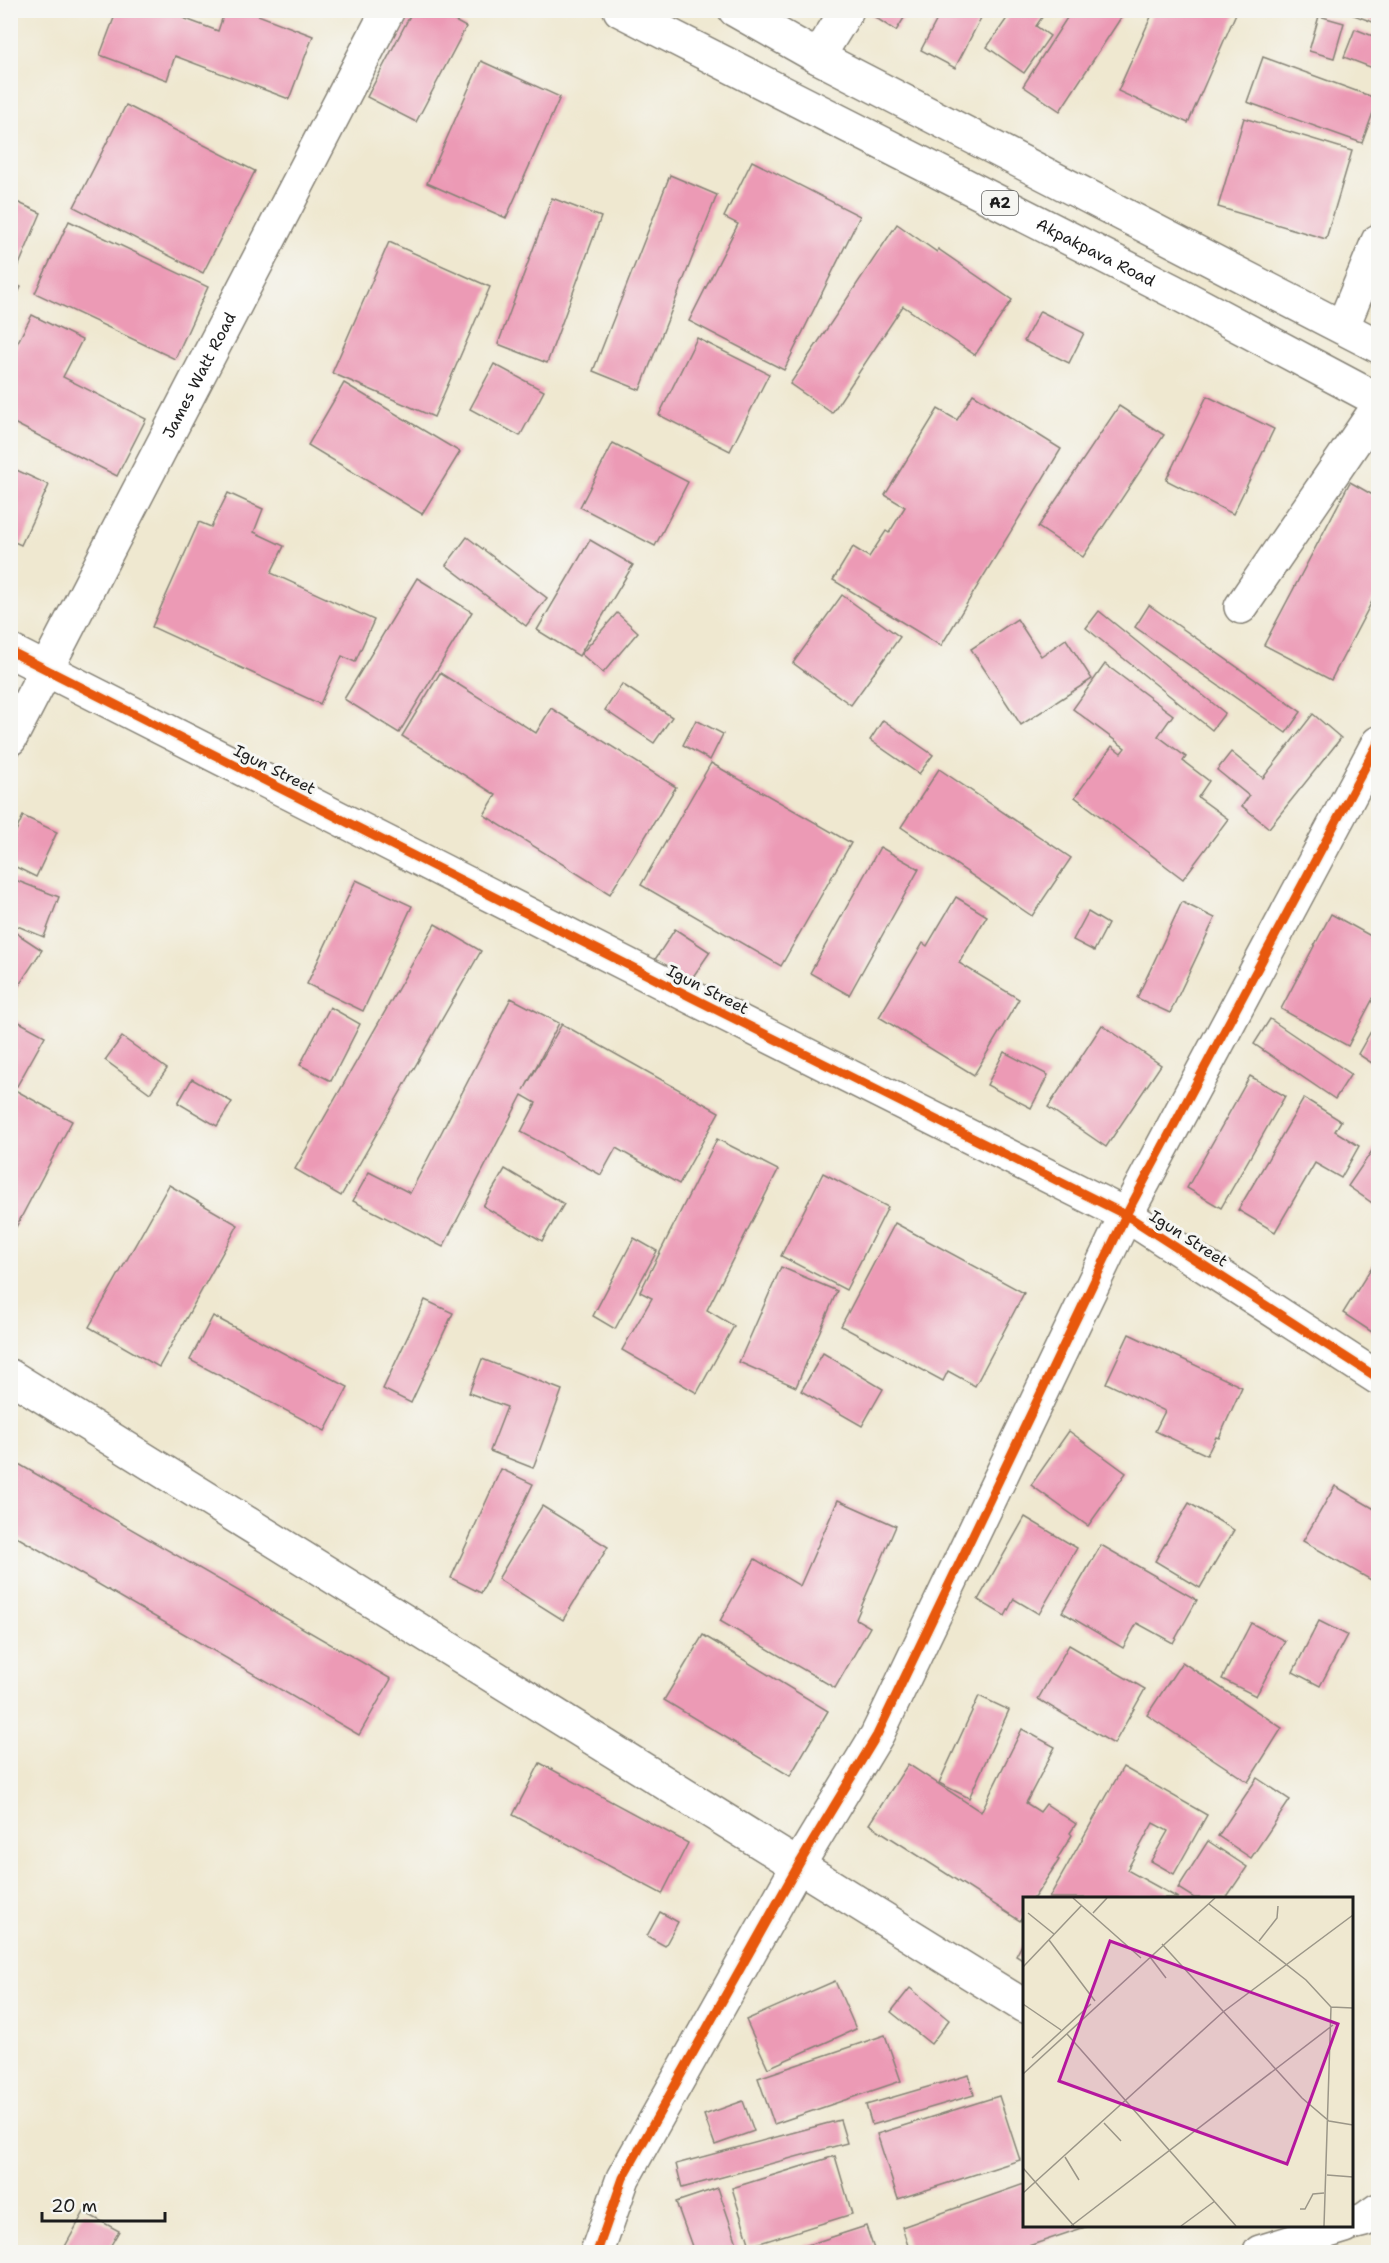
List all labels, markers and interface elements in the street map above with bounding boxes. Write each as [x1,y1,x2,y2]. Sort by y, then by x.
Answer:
road number: A2 [982,191,1018,215]
street label: Akpakpava Road [1033,213,1159,291]
street label: James Watt Road [158,309,241,442]
street label: Igun Street [230,740,319,799]
street label: Igun Street [663,960,752,1019]
street label: Igun Street [1146,1205,1232,1272]
inset map [1023,1897,1353,2227]
scale bar [42,2185,165,2223]
text: 20 m [51,2194,97,2218]

